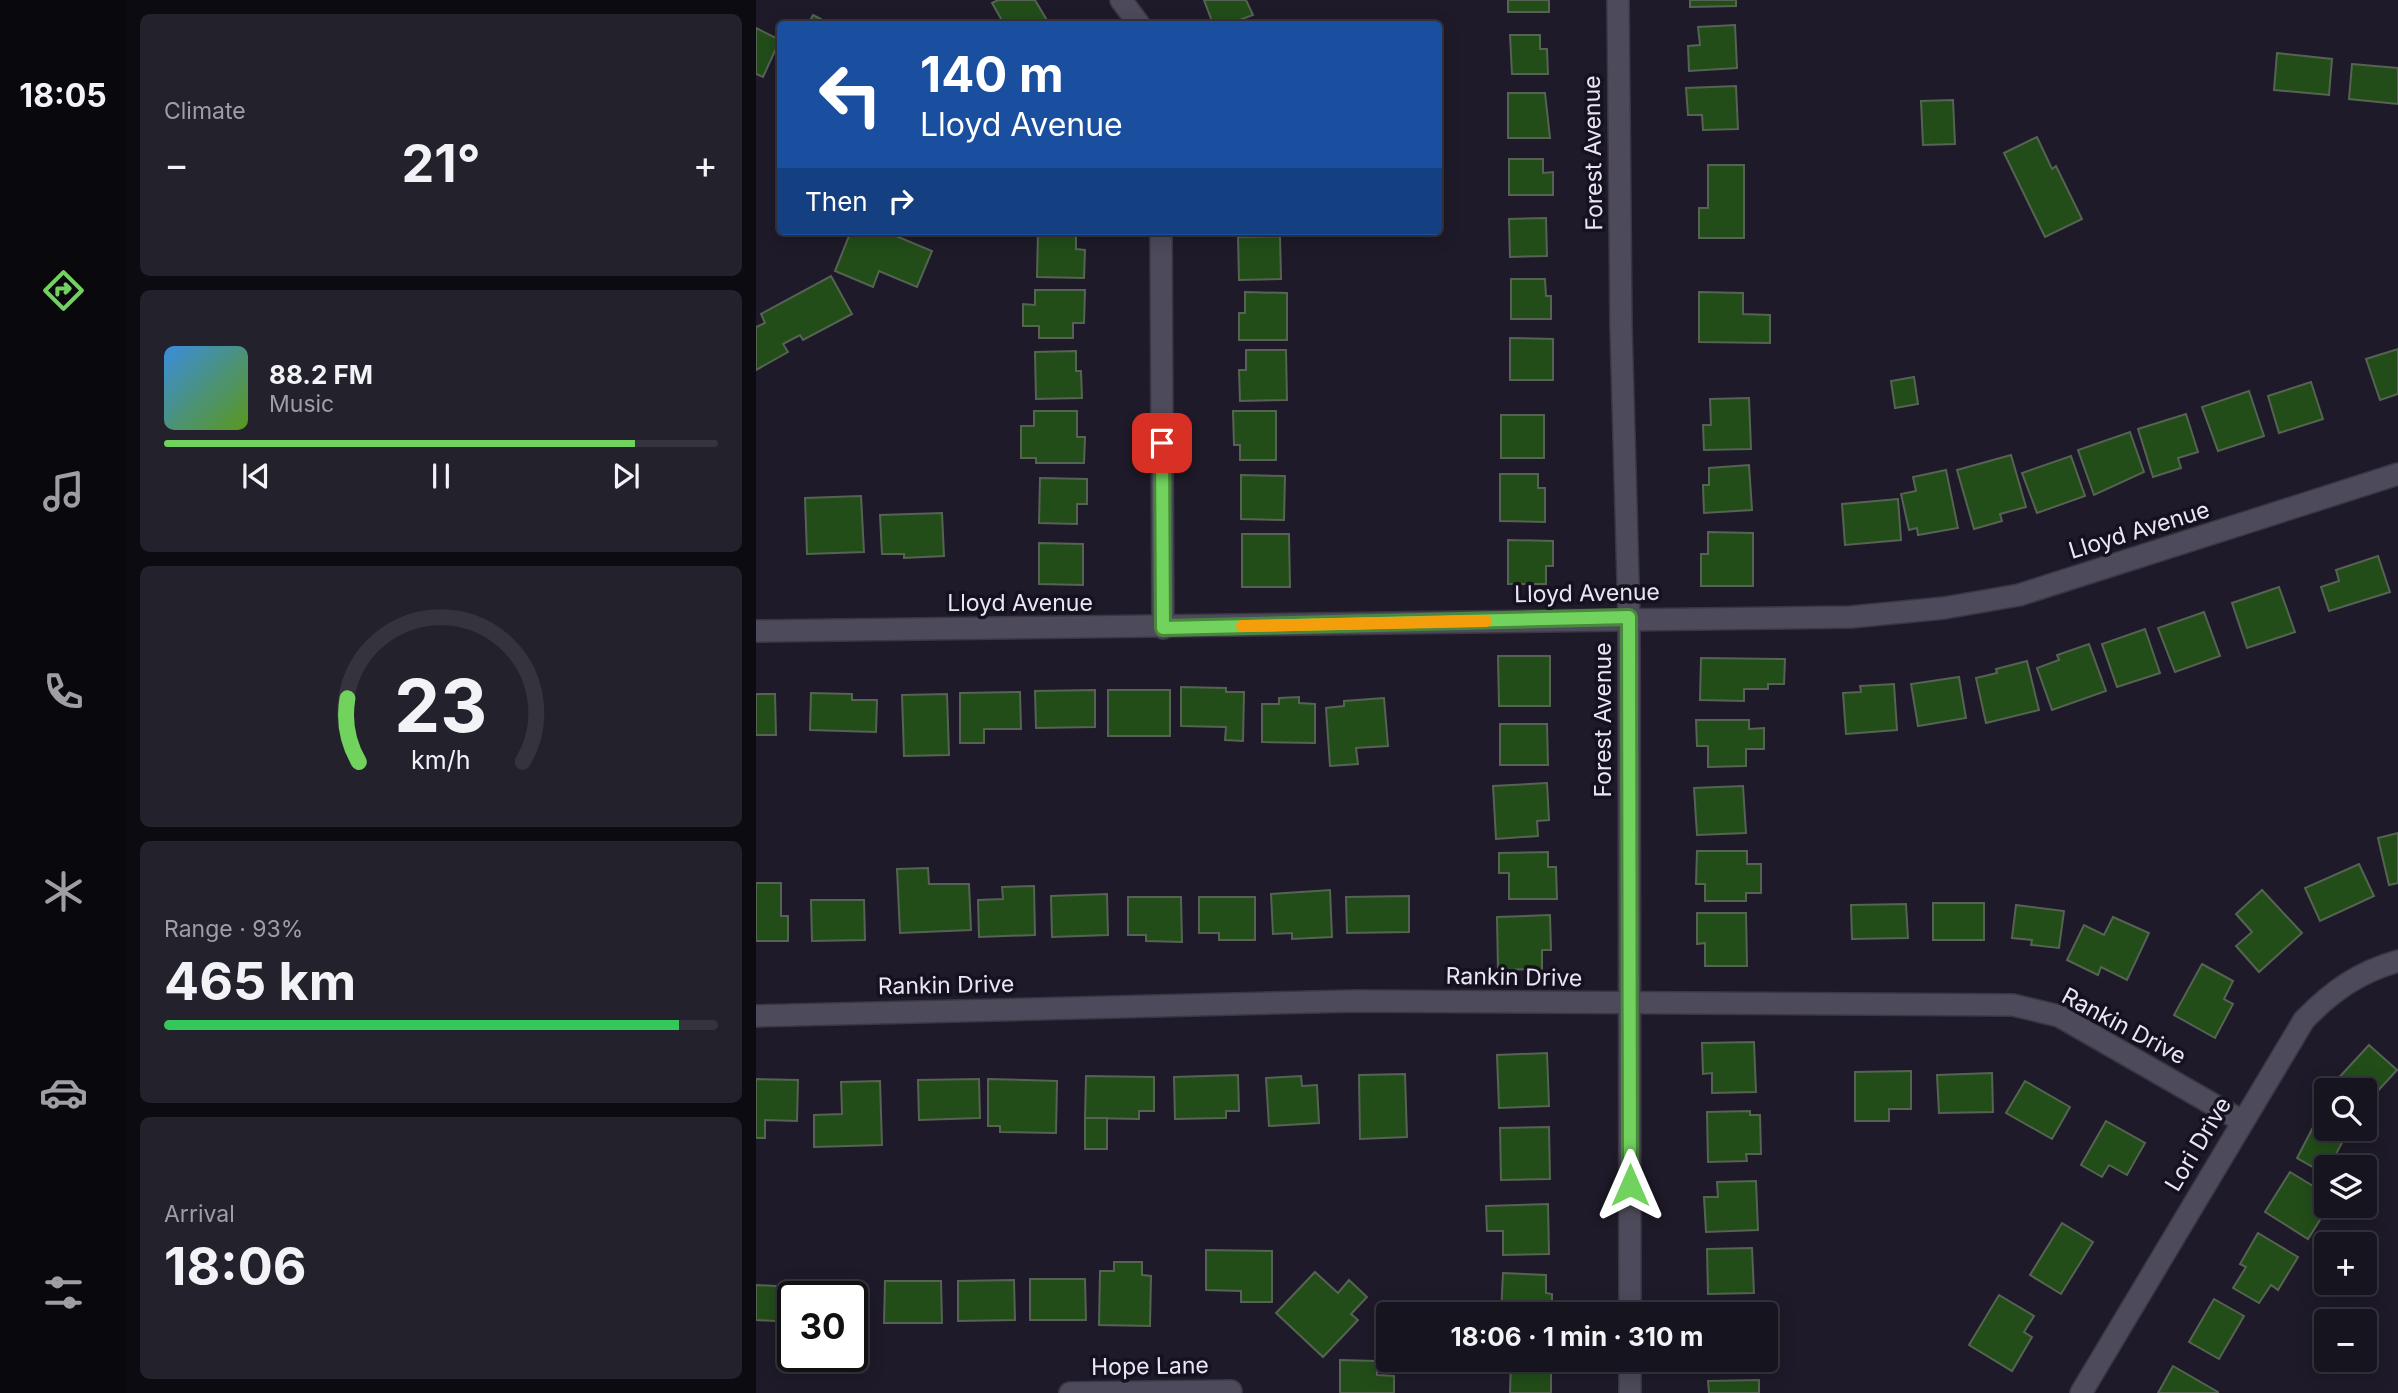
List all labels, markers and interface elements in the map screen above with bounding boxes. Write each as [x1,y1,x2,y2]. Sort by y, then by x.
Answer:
text: 140 m [920,45,1064,104]
icon: left [805,49,896,140]
street label: Forest Avenue [1578,75,1608,231]
text: 18:05 [19,76,107,115]
text: Climate [164,97,246,125]
text: Lloyd Avenue [920,105,1123,144]
text: 21° [401,132,481,195]
text: − [164,141,189,187]
text: + [693,141,718,187]
icon: right [882,182,920,220]
text: Then [805,186,868,217]
icon: directions [39,266,88,315]
text: 88.2 FM [269,359,373,390]
text: Music [269,390,334,418]
pin [1132,413,1192,473]
icon: arrive [1143,424,1181,462]
icon: previous [237,457,275,495]
icon: pause [422,457,460,495]
icon: next [607,457,645,495]
icon: music [39,467,88,516]
street label: Lloyd Avenue [2065,495,2213,565]
street label: Lloyd Avenue [1514,578,1660,608]
street label: Lloyd Avenue [947,589,1093,617]
street label: Forest Avenue [1589,642,1617,798]
text: 23 [395,662,487,751]
icon: phone [39,667,88,716]
text: km/h [411,745,471,775]
icon: climate [39,867,88,916]
text: Range · 93% [164,915,303,943]
text: 465 km [164,950,356,1013]
street label: Rankin Drive [1446,962,1582,992]
street label: Rankin Drive [878,970,1014,1000]
street label: Rankin Drive [2057,982,2191,1070]
icon: car [39,1068,88,1117]
map controls [2314,1078,2377,1372]
button: search [2314,1078,2377,1141]
street label: Lori Drive [2159,1092,2237,1196]
position arrow [1593,1148,1667,1222]
button: layers [2314,1155,2377,1218]
text: Arrival [164,1200,235,1228]
button: + [2314,1232,2377,1295]
text: 18:06 [164,1235,306,1298]
icon: filters [39,1268,88,1317]
speed limit sign: 30 [777,1281,868,1372]
button: − [2314,1309,2377,1372]
text: 18:06 · 1 min · 310 m [1451,1321,1703,1352]
street label: Hope Lane [1091,1351,1209,1381]

